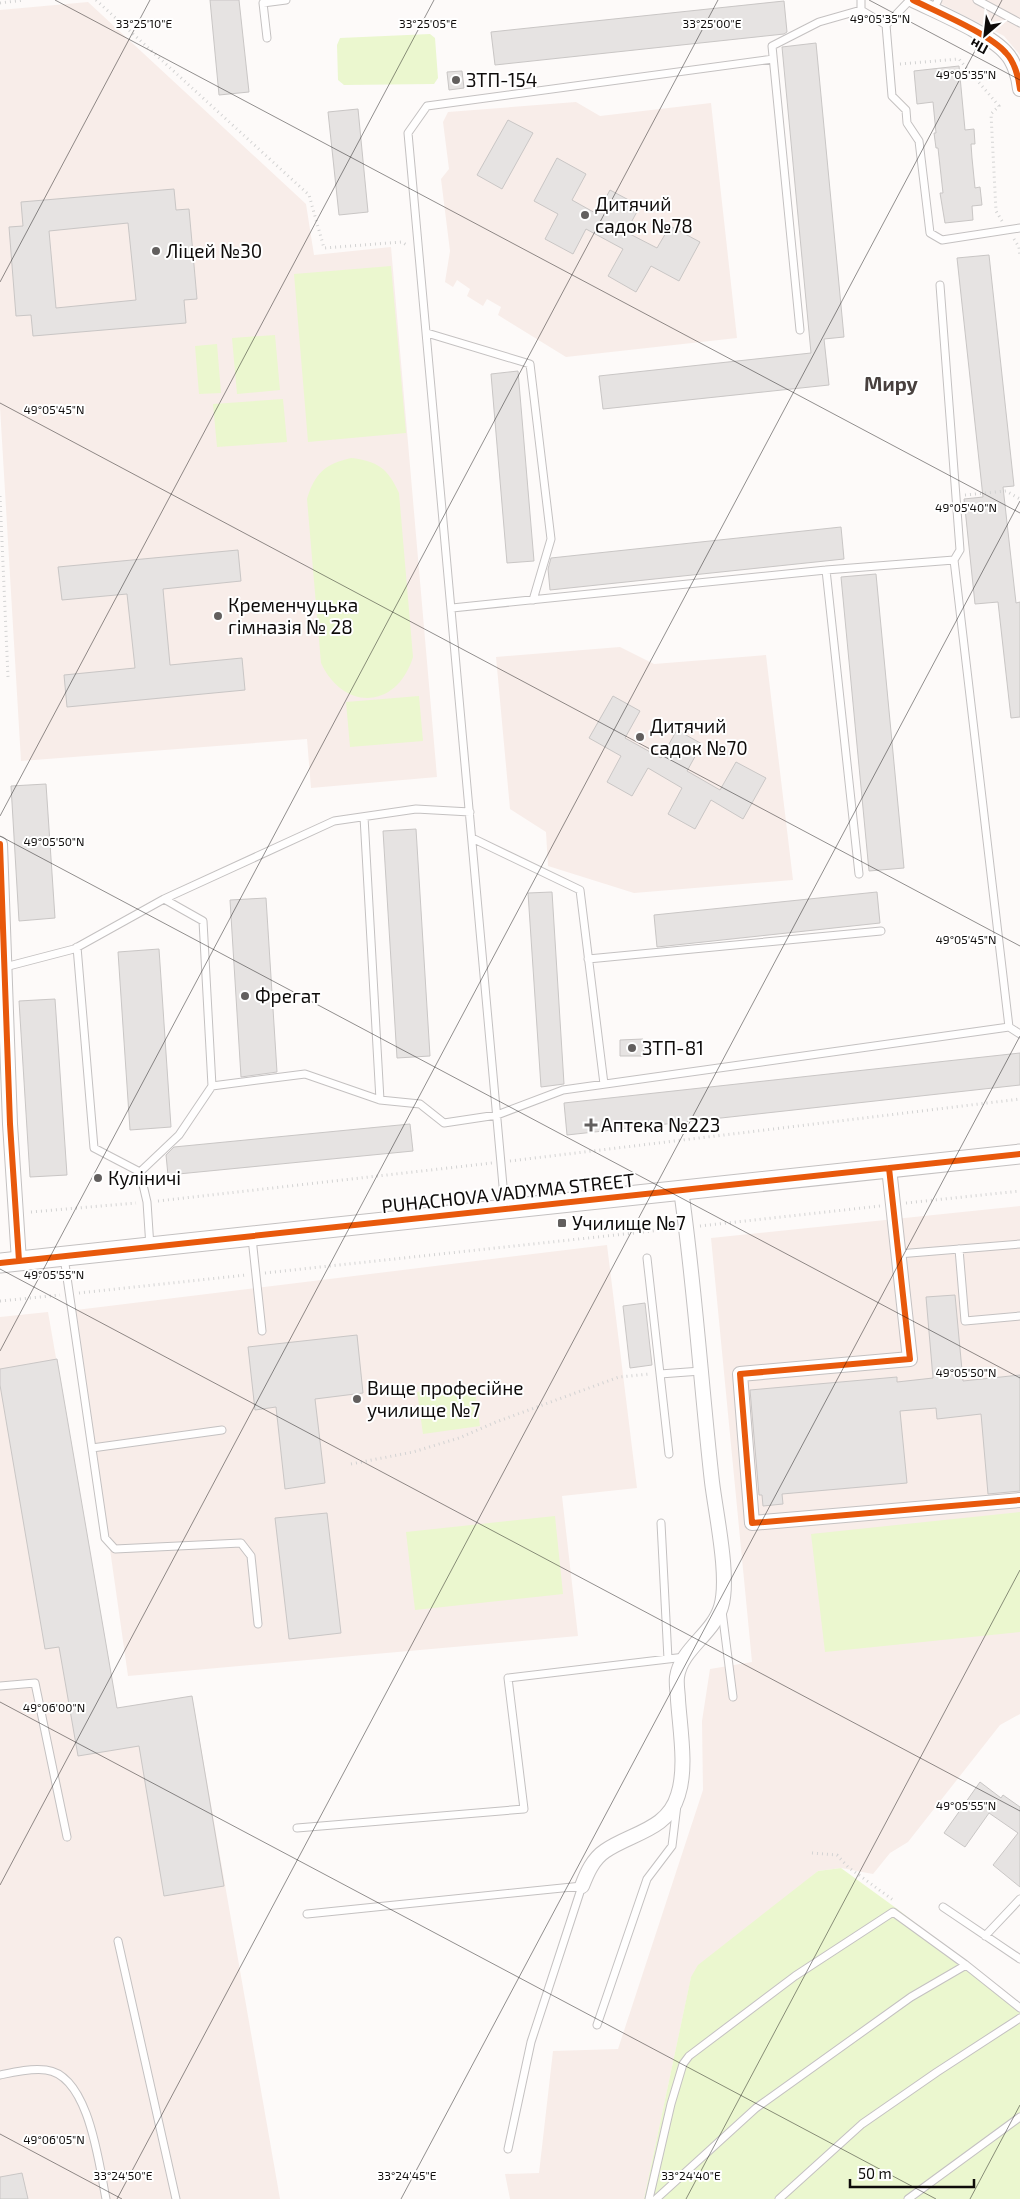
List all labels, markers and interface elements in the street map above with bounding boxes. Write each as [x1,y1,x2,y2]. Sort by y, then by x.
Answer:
north arrow [960,10,1010,60]
text: 49°05'35"N [850,11,910,25]
text: 33°25'10"E [116,16,172,30]
text: 33°25'05"E [399,16,457,30]
text: 33°25'00"E [683,16,742,30]
text: Пн [967,35,991,59]
text: 49°05'35"N [936,67,996,81]
place label: ЗТП-154 [466,68,537,91]
marker: ЗТП-154 [450,74,462,86]
place label: Дитячий садок №78 [595,192,693,237]
marker: Дитячий садок №78 [579,209,591,221]
place label: Ліцей №30 [166,239,262,262]
marker: Ліцей №30 [150,245,162,257]
district label: Миру [864,371,919,395]
text: 49°05'45"N [23,402,85,416]
text: 49°05'40"N [935,500,997,514]
place label: Кременчуцька гімназія № 28 [228,593,358,638]
marker: Кременчуцька гімназія № 28 [212,610,224,622]
place label: Дитячий садок №70 [650,714,748,759]
marker: Дитячий садок №70 [634,731,646,743]
text: 49°05'50"N [23,834,85,848]
text: 49°05'45"N [935,932,997,946]
place label: Фрегат [255,984,321,1007]
marker: Фрегат [239,990,251,1002]
place label: ЗТП-81 [642,1036,704,1059]
marker: ЗТП-81 [626,1042,638,1054]
place label: Аптека №223 [601,1113,720,1136]
marker: Аптека №223 [585,1119,597,1131]
place label: Куліничі [108,1166,181,1190]
street label: PUHACHOVA VADYMA STREET [380,1168,636,1217]
marker: Куліничі [92,1172,104,1184]
place label: Училище №7 [572,1211,686,1234]
marker: Училище №7 [556,1217,568,1229]
text: 49°05'55"N [24,1267,84,1281]
text: 49°05'50"N [935,1365,997,1379]
place label: Вище професійне училище №7 [367,1376,524,1422]
marker: Вище професійне училище №7 [351,1393,363,1405]
text: 49°06'00"N [23,1700,85,1714]
text: 49°05'55"N [936,1798,996,1812]
text: 49°06'05"N [23,2132,85,2146]
scale bar [850,2156,974,2188]
text: 50 m [858,2164,892,2182]
text: 33°24'50"E [94,2168,153,2182]
text: 33°24'45"E [378,2168,437,2182]
text: 33°24'40"E [661,2168,721,2182]

